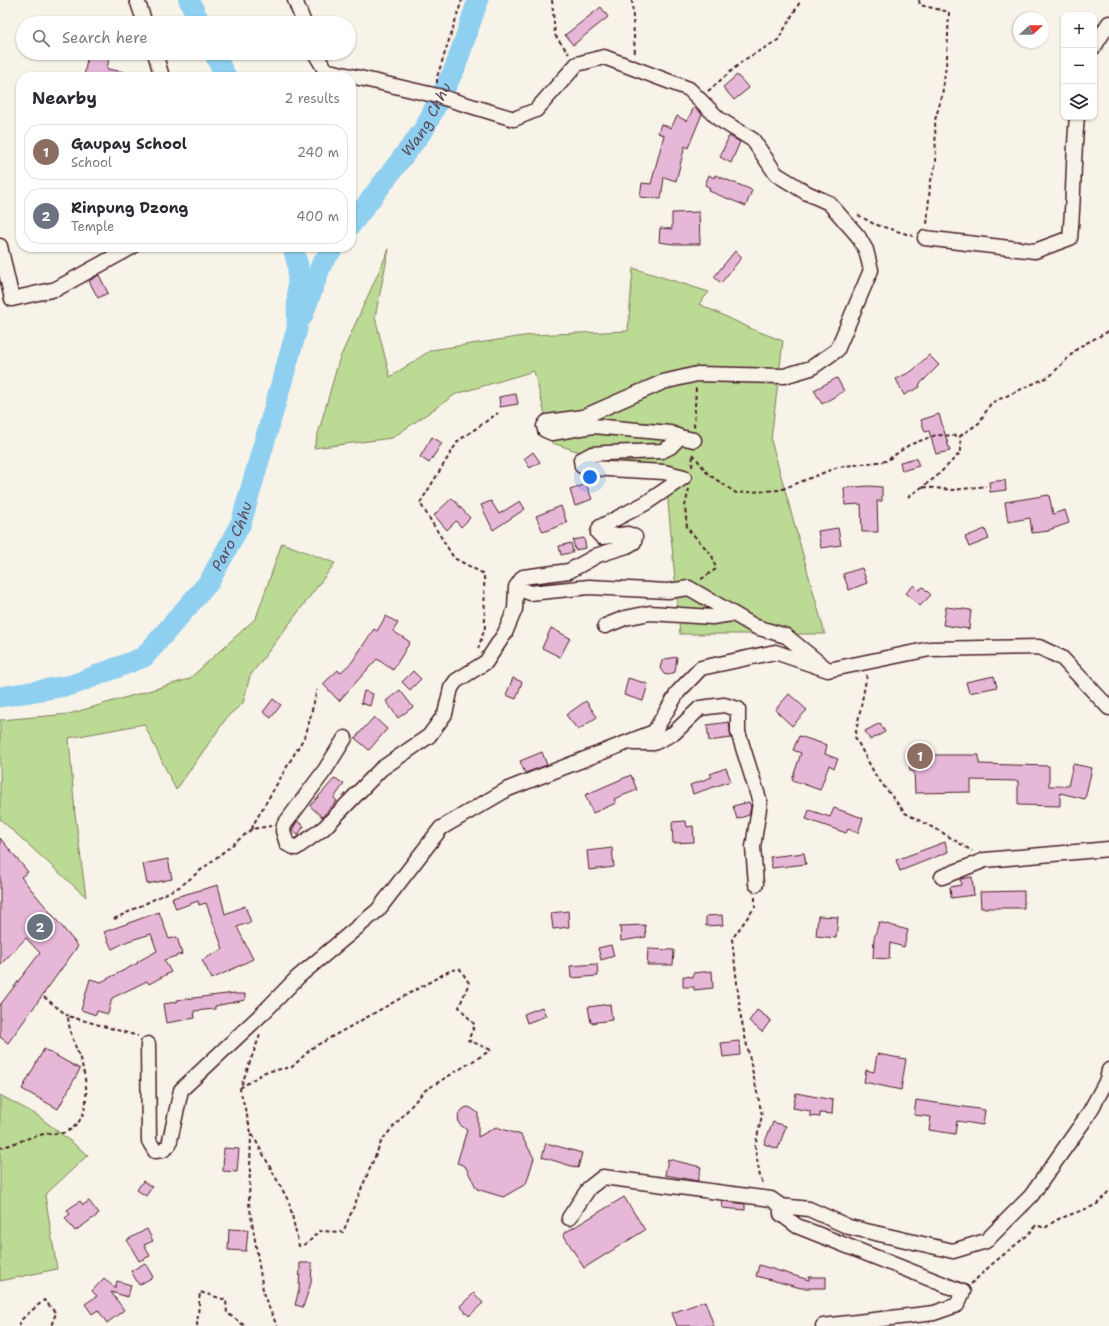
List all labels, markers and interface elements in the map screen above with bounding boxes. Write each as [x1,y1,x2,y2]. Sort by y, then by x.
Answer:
north arrow [1013,12,1049,48]
map controls [1061,12,1097,120]
button: + [1061,12,1097,48]
search box [16,16,356,60]
icon: search [30,27,52,49]
text: Search here [62,28,148,48]
button: − [1061,48,1097,84]
water label: Wang Chhu [397,79,456,161]
button: layers [1061,84,1097,120]
text: Nearby [32,87,97,109]
text: 2 results [284,90,340,107]
text: Gaupay School [71,134,187,154]
text: 1 [43,144,49,161]
text: 240 m [297,144,339,161]
text: School [71,154,112,171]
text: Rinpung Dzong [71,198,188,218]
text: 2 [41,208,51,225]
text: 400 m [296,208,339,225]
text: Temple [71,218,114,235]
your location [580,467,600,487]
water label: Paro Chhu [207,499,257,574]
pin: 1 [907,741,933,771]
pin: 2 [27,912,53,942]

